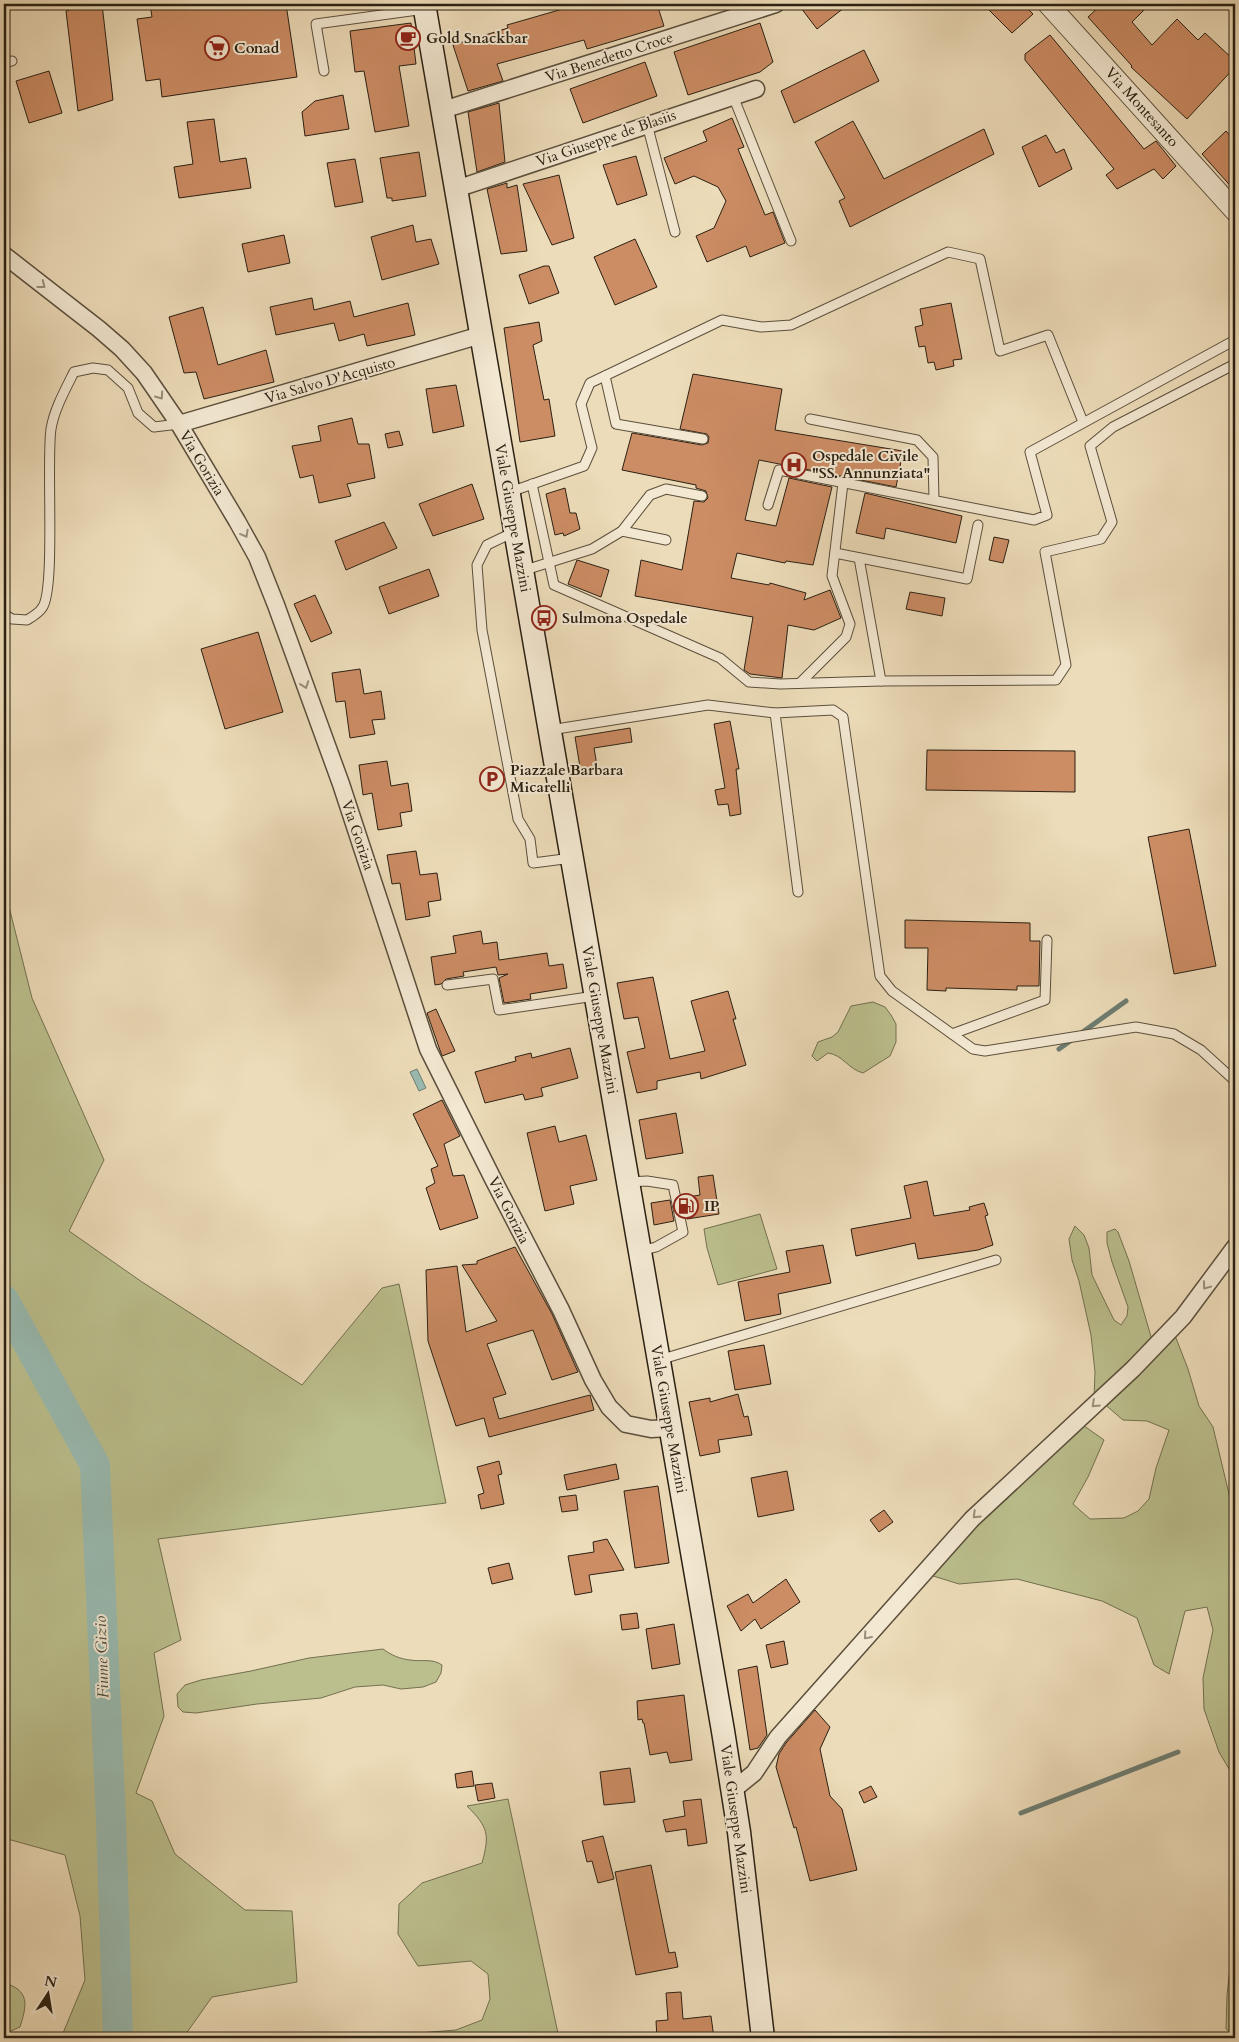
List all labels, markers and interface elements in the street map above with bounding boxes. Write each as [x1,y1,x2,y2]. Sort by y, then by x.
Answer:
cafe icon: Gold Snackbar [395,25,421,51]
street label: Via Benedetto Croce [543,27,676,87]
place label: Gold Snackbar [426,28,529,48]
supermarket icon: Conad [204,35,230,61]
place label: Conad [234,38,280,58]
street label: Via Montesanto [1101,63,1183,151]
street label: Via Giuseppe de Blasiis [533,105,679,171]
one-way arrow [36,279,46,288]
street label: Via Salvo D'Acquisto [262,352,398,408]
one-way arrow [154,390,163,400]
street label: Via Gorizia [175,427,230,500]
street label: Viale Giuseppe Mazzini [490,442,536,594]
place label: Ospedale Civile "SS. Annunziata" [812,446,930,483]
hospital icon: Ospedale Civile "SS. Annunziata" [781,452,807,478]
one-way arrow [238,529,248,538]
bus stop icon: Sulmona Ospedale [531,605,557,631]
place label: Sulmona Ospedale [562,608,688,628]
one-way arrow [299,680,309,689]
place label: Piazzale Barbara Micarelli [510,760,624,797]
parking icon: Piazzale Barbara Micarelli [479,766,505,792]
street label: Via Gorizia [337,797,379,873]
street label: Viale Giuseppe Mazzini [577,944,623,1096]
street label: Via Gorizia [484,1173,535,1247]
fuel station icon: IP [673,1193,699,1219]
place label: IP [704,1196,719,1216]
one-way arrow [1203,1280,1212,1290]
street label: Viale Giuseppe Mazzini [646,1343,692,1495]
one-way arrow [1091,1398,1100,1407]
one-way arrow [972,1509,981,1518]
water label: Fiume Gizio [90,1615,114,1699]
one-way arrow [864,1630,873,1639]
street label: Viale Giuseppe Mazzini [716,1743,756,1895]
north arrow [22,1970,72,2020]
text: N [43,1971,59,1992]

